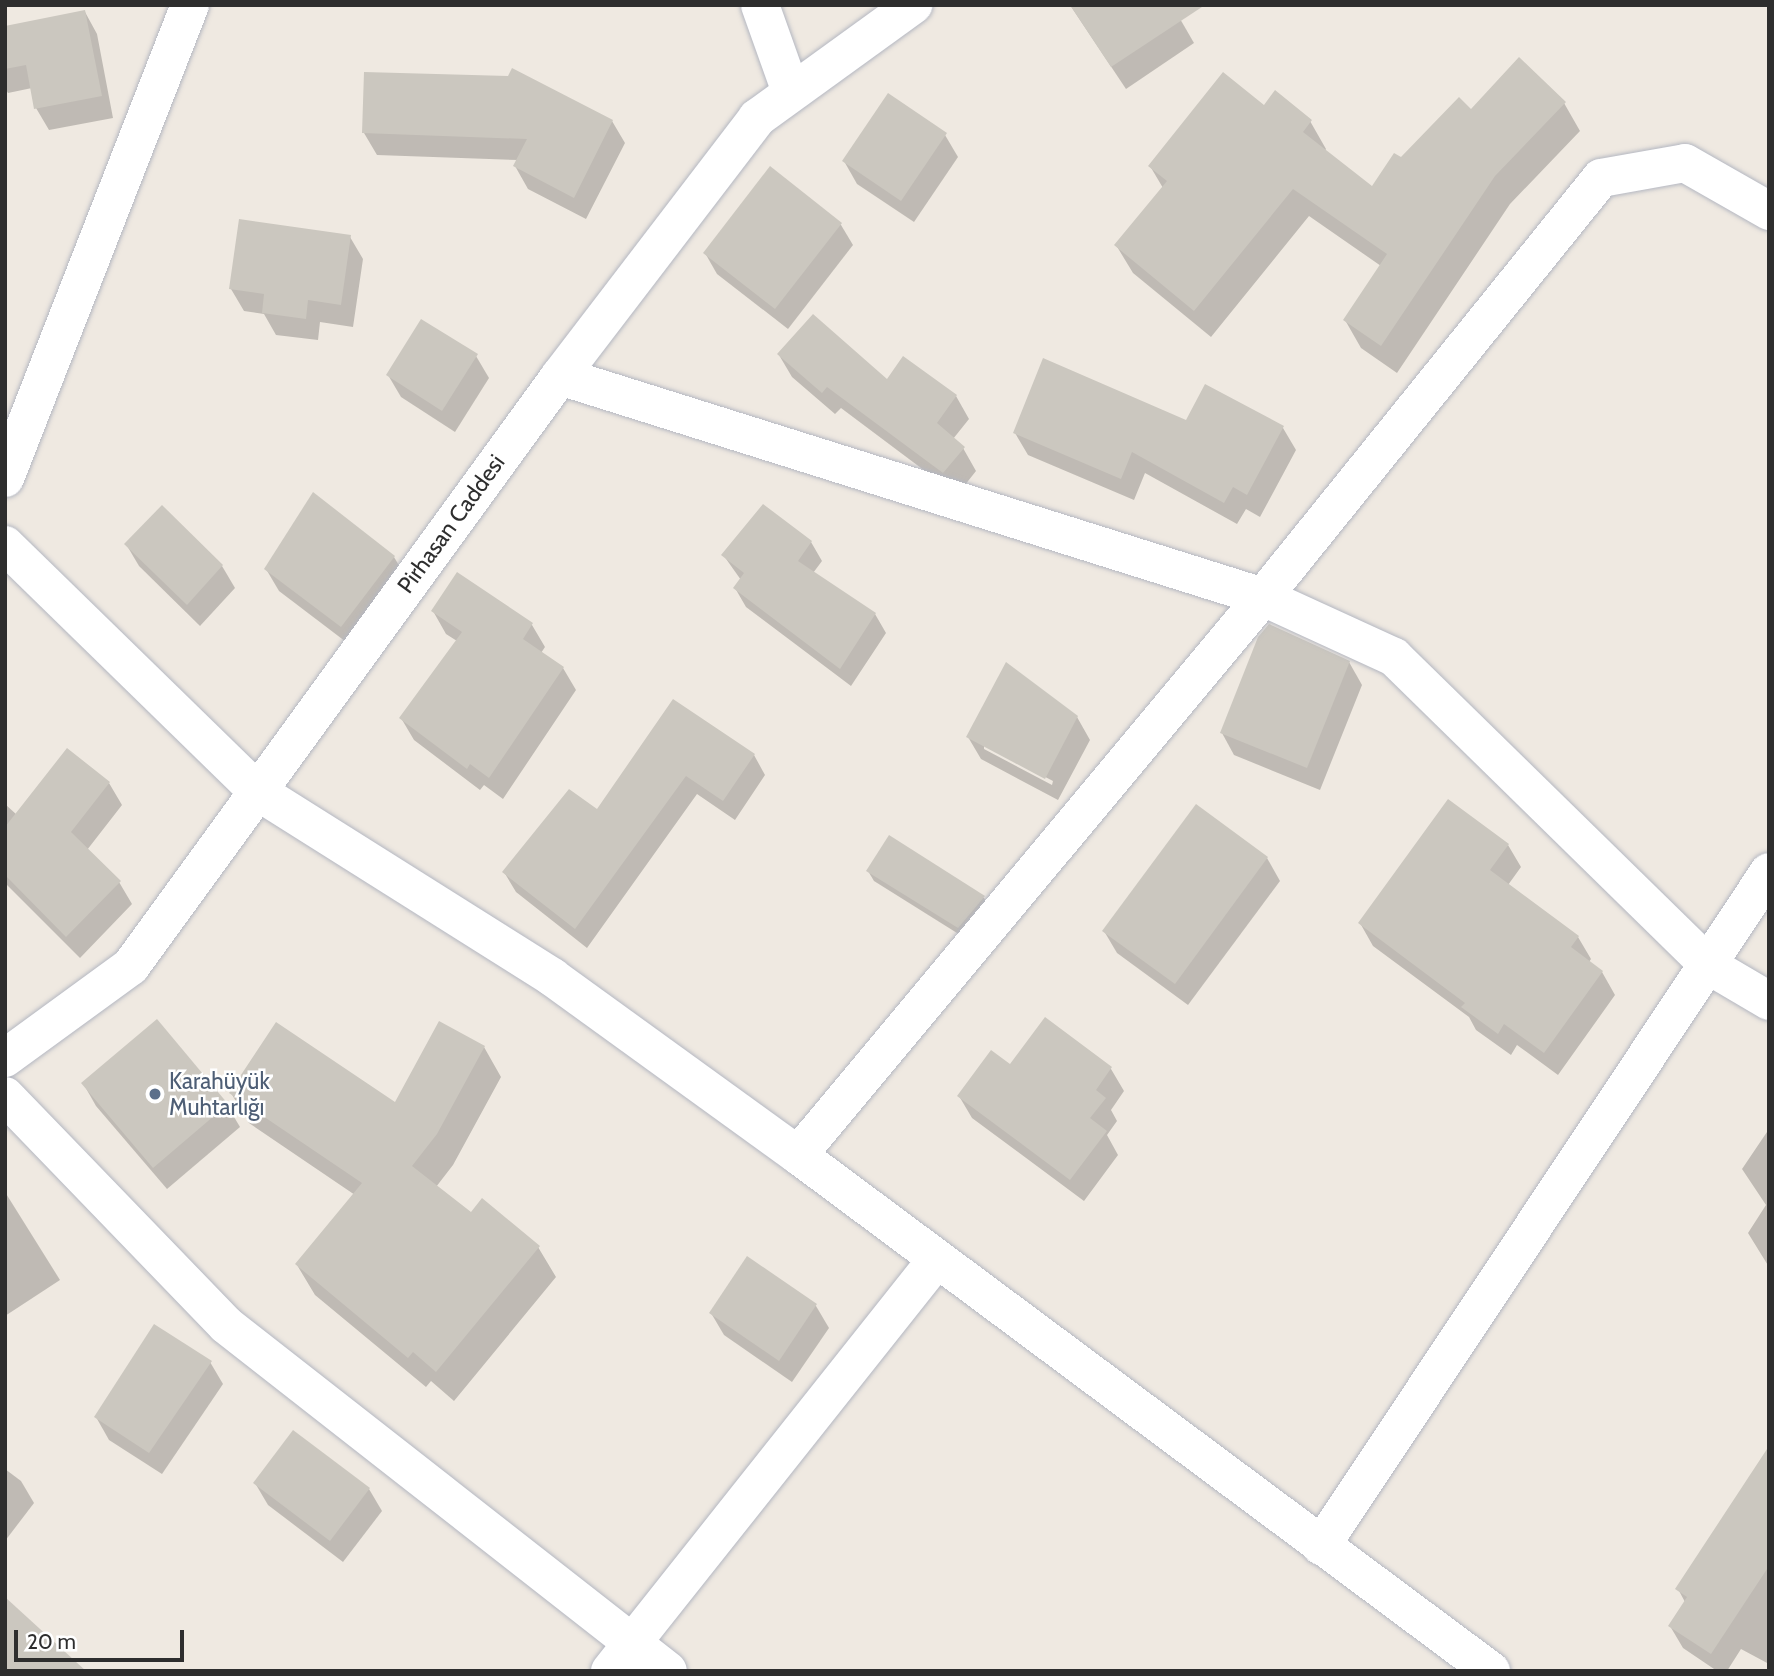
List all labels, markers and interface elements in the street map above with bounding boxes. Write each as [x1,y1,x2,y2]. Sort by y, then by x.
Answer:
street label: Pirhasan Caddesi [392,449,510,599]
place label: Karahüyük Muhtarlığı [169,1067,270,1121]
marker: Karahüyük Muhtarlığı [147,1086,163,1102]
scale bar [18,1616,187,1660]
text: 20 m [27,1629,76,1654]

